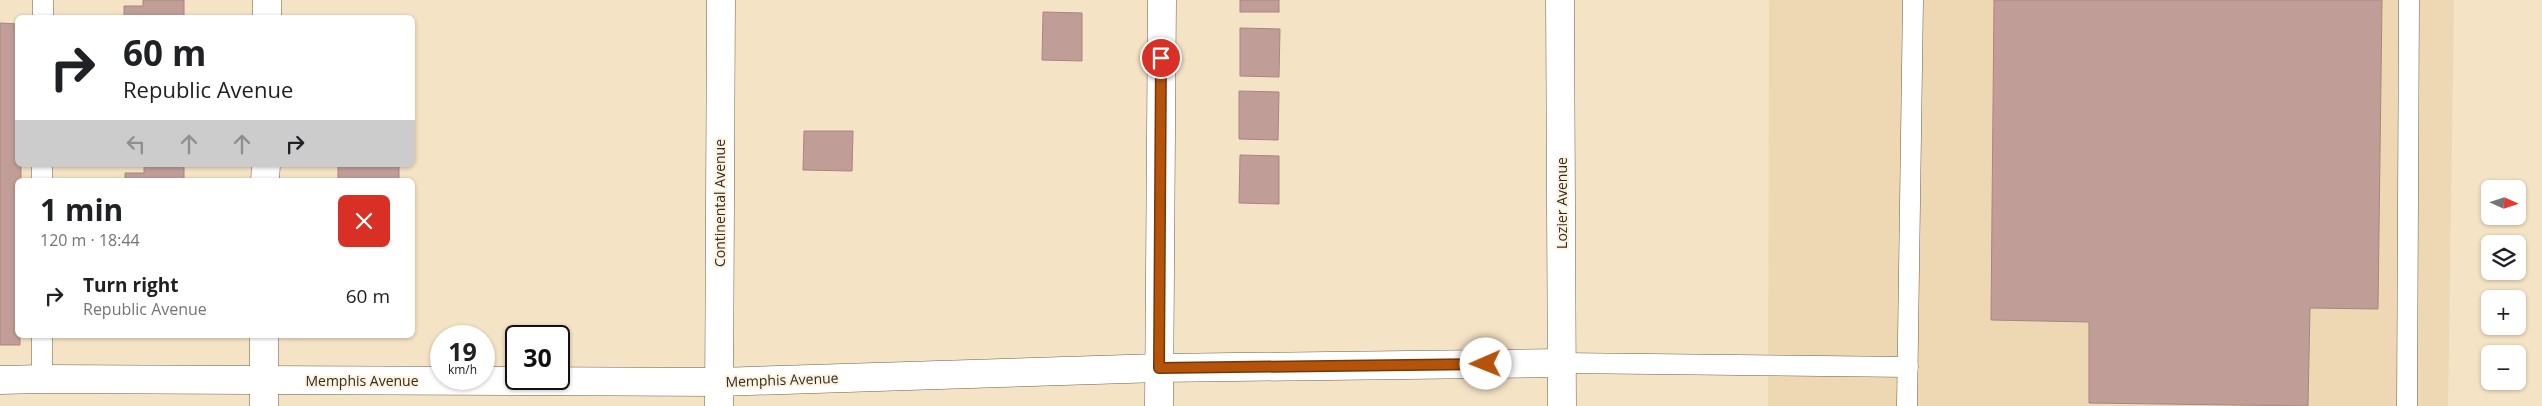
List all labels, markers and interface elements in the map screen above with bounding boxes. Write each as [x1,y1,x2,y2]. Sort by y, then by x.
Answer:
text: 60 m [123,29,206,76]
icon: right [40,35,105,100]
pin [1140,37,1182,79]
icon: arrive [1147,44,1175,72]
text: Republic Avenue [123,74,293,104]
icon: left [122,130,150,158]
icon: ahead [175,130,203,158]
icon: ahead [228,130,256,158]
icon: right [281,130,309,158]
street label: Continental Avenue [710,139,729,267]
street label: Lozier Avenue [1552,157,1571,249]
north arrow [2481,180,2526,225]
map controls [2481,180,2526,390]
text: 1 min [40,189,123,230]
button: close [338,195,390,247]
text: 120 m · 18:44 [40,229,140,251]
button: layers [2481,235,2526,280]
text: Turn right [83,272,178,298]
icon: right [40,282,68,310]
text: 60 m [346,283,390,309]
button: + [2481,290,2526,335]
text: Republic Avenue [83,298,207,320]
speed limit sign: 30 [505,325,570,390]
text: 19 [448,334,477,368]
position arrow [1459,337,1511,389]
button: − [2481,345,2526,390]
text: km/h [448,361,477,378]
street label: Memphis Avenue [725,368,839,391]
street label: Memphis Avenue [305,371,419,390]

